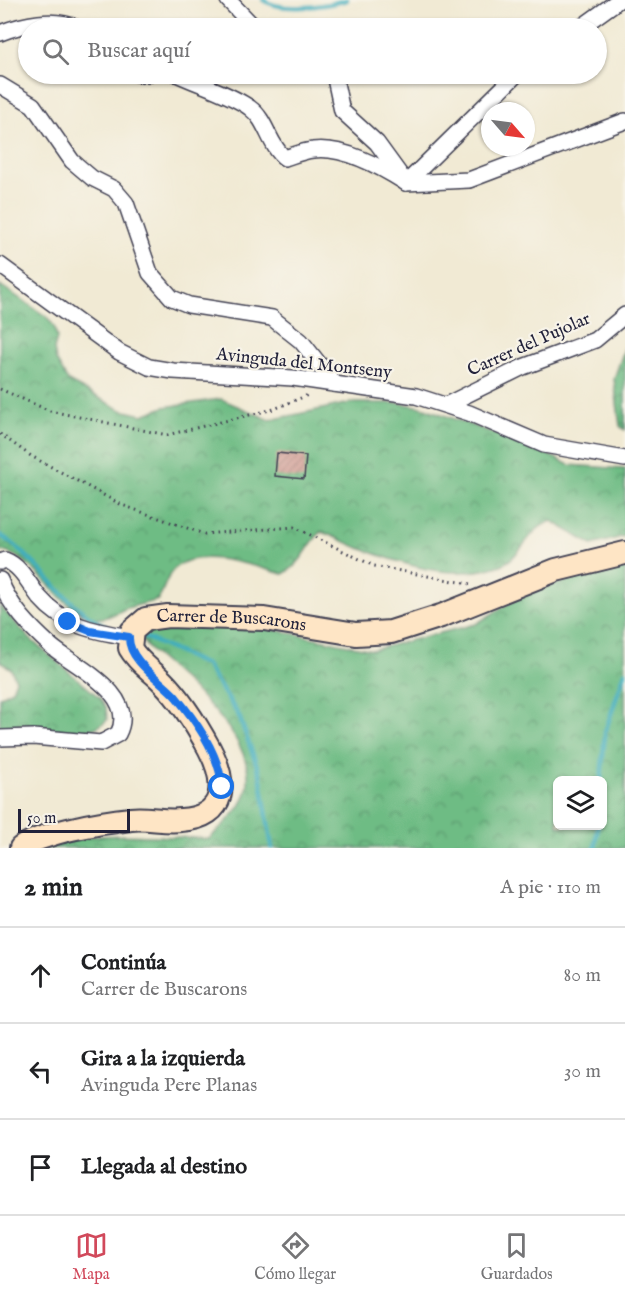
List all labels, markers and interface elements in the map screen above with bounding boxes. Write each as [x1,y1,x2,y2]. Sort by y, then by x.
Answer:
search box [18,18,607,84]
icon: search [39,35,72,68]
text: Buscar aquí [87,37,190,65]
north arrow [481,102,535,156]
street label: Carrer del Pujolar [464,307,594,382]
street label: Avinguda del Montseny [214,343,393,385]
street label: Carrer de Buscarons [155,604,308,637]
route end [54,608,80,634]
route start [208,773,234,799]
map controls [553,776,607,830]
button: layers [553,776,607,830]
scale bar [18,806,130,834]
text: 50 m [27,809,56,829]
text: 2 min [24,871,83,904]
text: A pie · 110 m [500,875,601,900]
text: Continúa [81,949,166,977]
icon: ahead [24,959,57,992]
text: 80 m [564,963,601,988]
text: Carrer de Buscarons [81,977,247,1002]
text: Gira a la izquierda [81,1045,245,1073]
icon: left [24,1055,57,1088]
text: 30 m [564,1059,601,1084]
text: Avinguda Pere Planas [81,1073,257,1098]
icon: arrive [24,1151,57,1184]
text: Llegada al destino [81,1153,247,1181]
tab: Mapa [72,1229,110,1285]
tab: Cómo llegar [254,1229,336,1285]
tab: Guardados [481,1229,553,1285]

